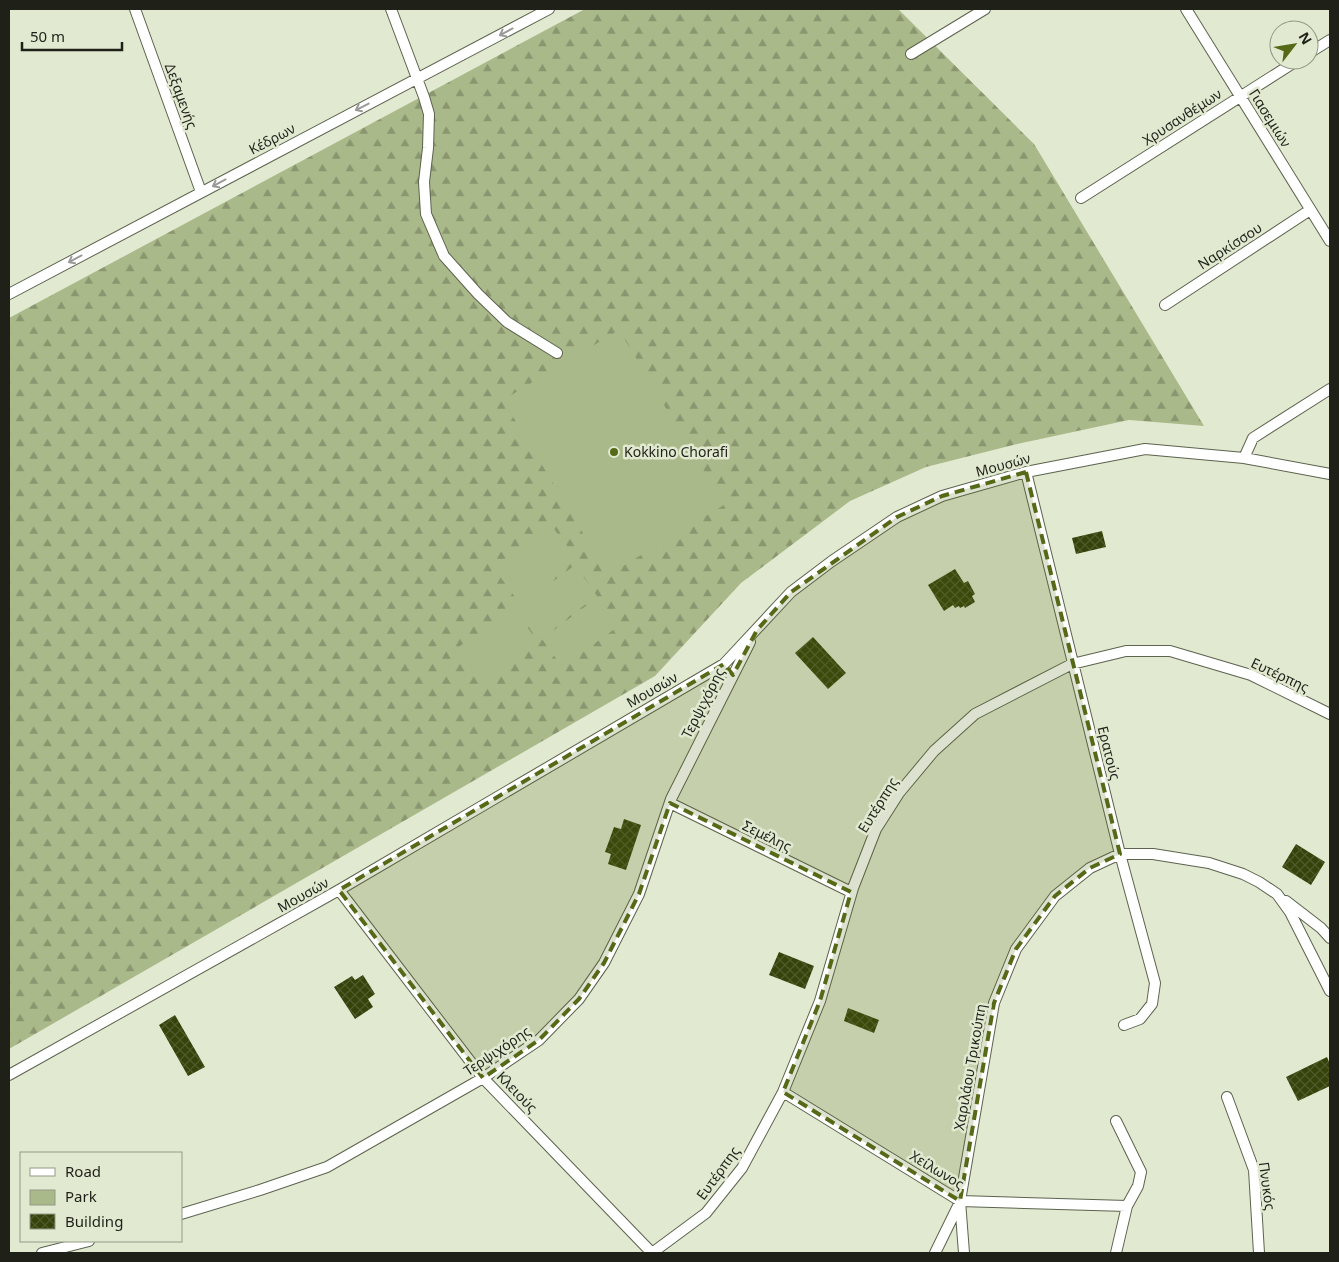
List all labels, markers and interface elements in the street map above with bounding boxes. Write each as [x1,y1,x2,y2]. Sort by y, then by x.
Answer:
scale bar [22,20,122,52]
north arrow [1269,20,1319,70]
text: 50 m [30,26,65,46]
one-way arrow [500,27,514,37]
text: N [1294,28,1317,48]
street label: Δεξαμενής [161,60,202,131]
street label: Χρυσανθέμων [1139,84,1225,149]
street label: Γιασεμιών [1245,85,1296,151]
one-way arrow [355,102,370,112]
street label: Κέδρων [245,118,298,159]
one-way arrow [211,178,226,188]
street label: Ναρκίσσου [1194,218,1266,273]
one-way arrow [68,255,83,264]
place label: Kokkino Chorafi [624,442,728,461]
marker: Kokkino Chorafi [608,446,620,458]
street label: Μουσών [973,448,1032,481]
street label: Ευτέρπης [1248,653,1312,696]
street label: Τερψιχόρης [677,664,729,741]
street label: Μουσών [623,667,681,712]
street label: Ερατούς [1094,724,1125,782]
street label: Ευτέρπης [853,773,902,836]
street label: Σεμέλης [740,816,795,856]
street label: Μουσών [274,873,332,916]
street label: Χαριλάου Τρικούπη [949,1002,990,1132]
street label: Τερψιχόρης [460,1021,534,1080]
street label: Κλειούς [493,1067,542,1117]
street label: Ευτέρπης [692,1142,744,1203]
street label: Χείλωνος [907,1146,968,1193]
legend [20,1152,182,1242]
text: Road [65,1161,101,1181]
street label: Πνυκός [1255,1161,1280,1211]
text: Park [65,1186,97,1206]
text: Building [65,1211,123,1231]

